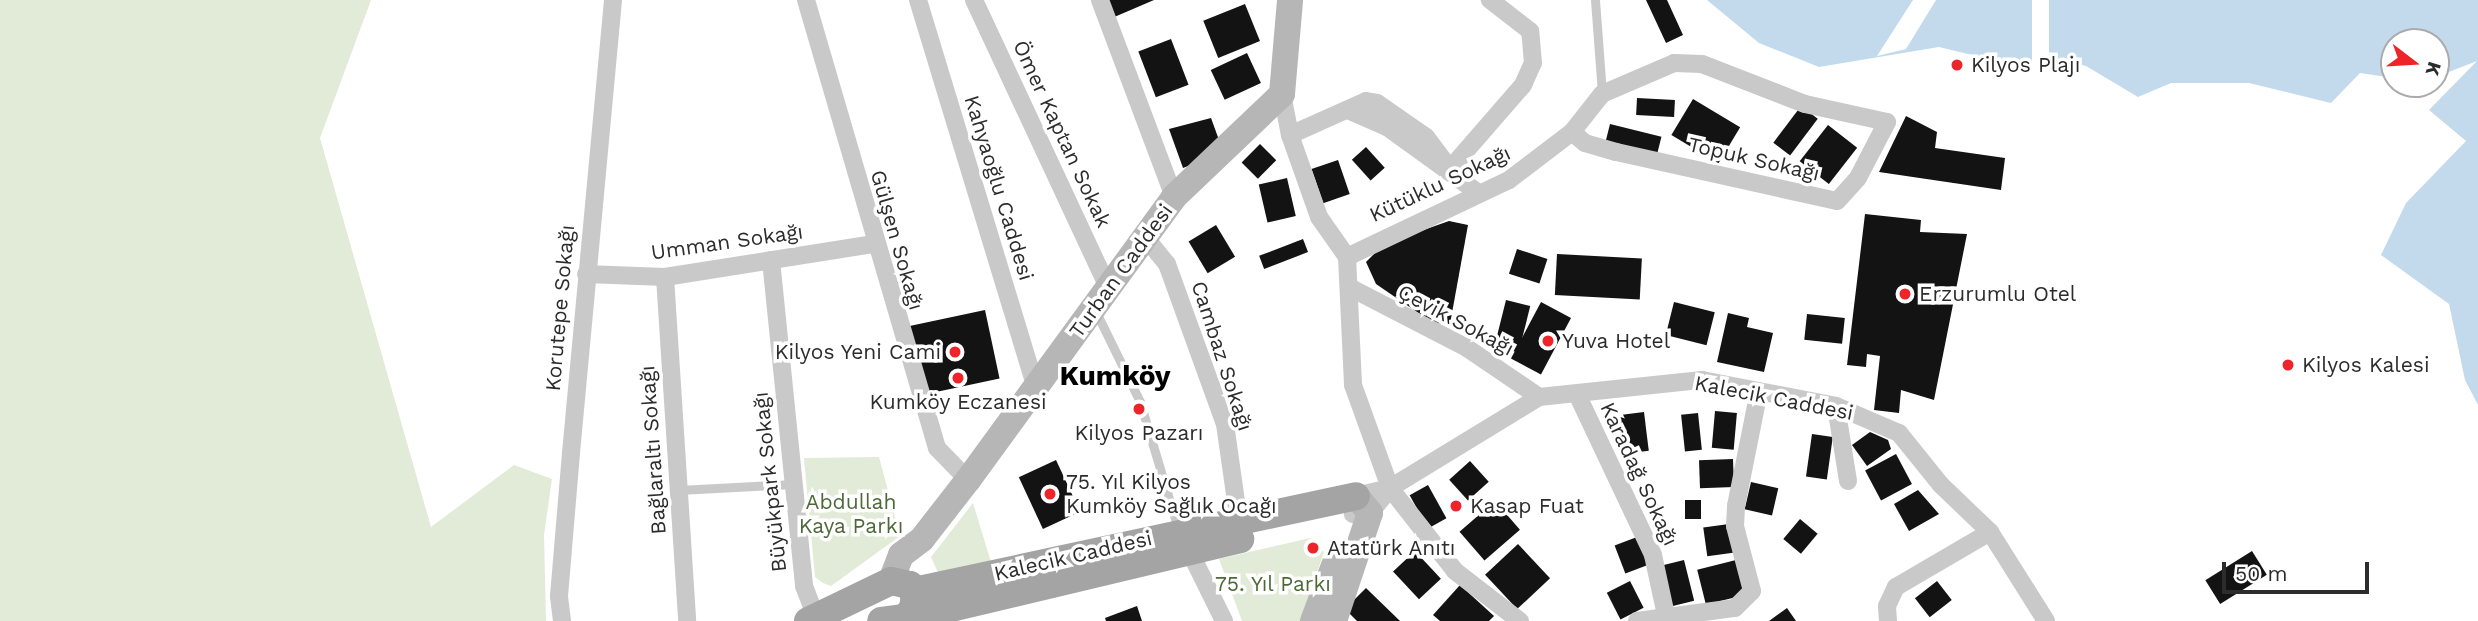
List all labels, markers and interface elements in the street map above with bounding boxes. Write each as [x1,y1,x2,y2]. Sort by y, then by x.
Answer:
north arrow [2380,28,2450,98]
street label: Ömer Kaptan Sokak [1007,36,1117,232]
place label: Kilyos Plajı [1971,52,2080,78]
marker: Kilyos Plajı [1949,57,1965,73]
text: K [2421,59,2447,78]
street label: Kahyaoğlu Caddesi [959,92,1039,284]
street label: Topuk Sokağı [1686,132,1822,186]
street label: Kütüklu Sokağı [1365,140,1515,228]
street label: Gülşen Sokağı [865,167,929,313]
street label: Turban Caddesi [1064,199,1178,343]
street label: Umman Sokağı [649,219,805,265]
street label: Korutepe Sokağı [540,224,580,392]
street label: Cambaz Sokağı [1186,278,1258,434]
street label: Çevik Sokağı [1393,279,1519,361]
place label: Erzurumlu Otel [1919,281,2076,307]
marker: Erzurumlu Otel [1897,286,1913,302]
place label: Yuva Hotel [1562,328,1671,354]
marker: Yuva Hotel [1540,333,1556,349]
place label: Kilyos Yeni Cami [774,339,941,365]
marker: Kilyos Yeni Cami [947,344,963,360]
place label: Kilyos Kalesi [2302,352,2429,378]
marker: Kilyos Kalesi [2280,357,2296,373]
district label: Kumköy [1059,359,1171,393]
street label: Bağlaraltı Sokağı [635,365,671,535]
marker: Kumköy Eczanesi [950,370,966,386]
street label: Kalecik Caddesi [1692,370,1856,426]
place label: Kumköy Eczanesi [869,389,1047,415]
street label: Büyükpark Sokağı [748,390,792,574]
street label: Karadağ Sokağı [1595,398,1683,550]
marker: Kilyos Pazarı [1131,401,1147,417]
place label: Kilyos Pazarı [1075,420,1203,446]
place label: 75. Yıl Kilyos Kumköy Sağlık Ocağı [1066,469,1278,519]
marker: 75. Yıl Kilyos Kumköy Sağlık Ocağı [1040,484,1060,504]
park label: Abdullah Kaya Parkı [798,489,904,539]
place label: Kasap Fuat [1470,493,1584,519]
marker: Kasap Fuat [1448,498,1464,514]
street label: Kalecik Caddesi [991,526,1155,586]
place label: Atatürk Anıtı [1327,535,1457,561]
marker: Atatürk Anıtı [1305,540,1321,556]
scale bar [2226,548,2373,592]
text: 50 m [2235,561,2287,586]
park label: 75. Yıl Parkı [1214,571,1332,597]

